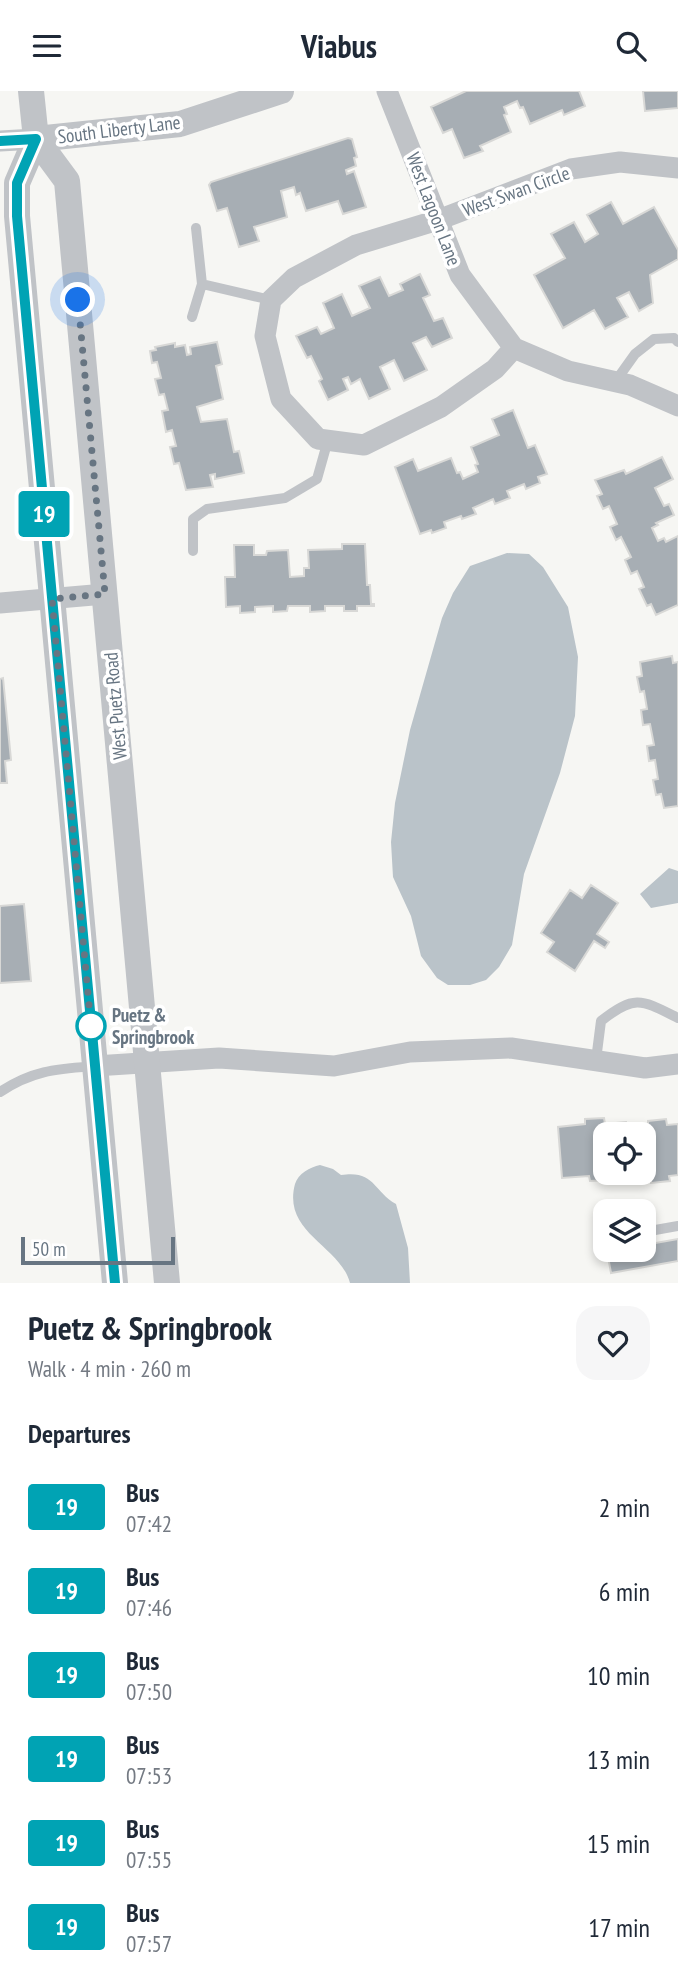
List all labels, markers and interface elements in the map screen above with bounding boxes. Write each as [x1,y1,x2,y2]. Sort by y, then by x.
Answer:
text: Viabus [301,25,377,67]
icon: menu [28,27,66,65]
icon: search [612,27,650,65]
street label: South Liberty Lane [56,110,182,148]
street label: West Lagoon Lane [401,149,467,269]
street label: West Swan Circle [459,161,573,221]
your location [60,282,95,317]
line badge: 19 [12,491,76,537]
text: 19 [33,498,55,529]
street label: West Puetz Road [98,651,132,761]
place label: Puetz & Springbrook [112,1003,195,1049]
marker: Puetz & Springbrook [76,1011,106,1041]
map controls [593,1122,656,1262]
button: locate [593,1122,656,1185]
button: layers [593,1199,656,1262]
scale bar [21,1234,175,1266]
text: 50 m [32,1237,66,1261]
text: Puetz & Springbrook [28,1306,272,1349]
button: heart [576,1306,650,1380]
text: Walk · 4 min · 260 m [28,1354,191,1383]
text: Departures [28,1417,131,1450]
text: Bus [126,1476,159,1509]
text: 19 [55,1491,78,1522]
text: 2 min [599,1491,650,1524]
text: 07:42 [126,1509,172,1538]
text: Bus [126,1560,159,1593]
text: 19 [55,1575,78,1606]
text: 6 min [599,1575,650,1608]
text: 07:46 [126,1593,172,1622]
text: Bus [126,1644,159,1677]
text: 19 [55,1659,78,1690]
text: 10 min [587,1659,650,1692]
text: 07:50 [126,1677,172,1706]
text: Bus [126,1728,159,1761]
text: 19 [55,1743,78,1774]
text: 13 min [587,1743,650,1776]
text: 07:53 [126,1761,172,1790]
text: Bus [126,1812,159,1845]
text: 19 [55,1827,78,1858]
text: 15 min [587,1827,650,1860]
text: 07:55 [126,1845,172,1874]
text: Bus [126,1896,159,1929]
text: 19 [55,1911,78,1942]
text: 17 min [588,1911,650,1944]
text: 07:57 [126,1929,172,1958]

